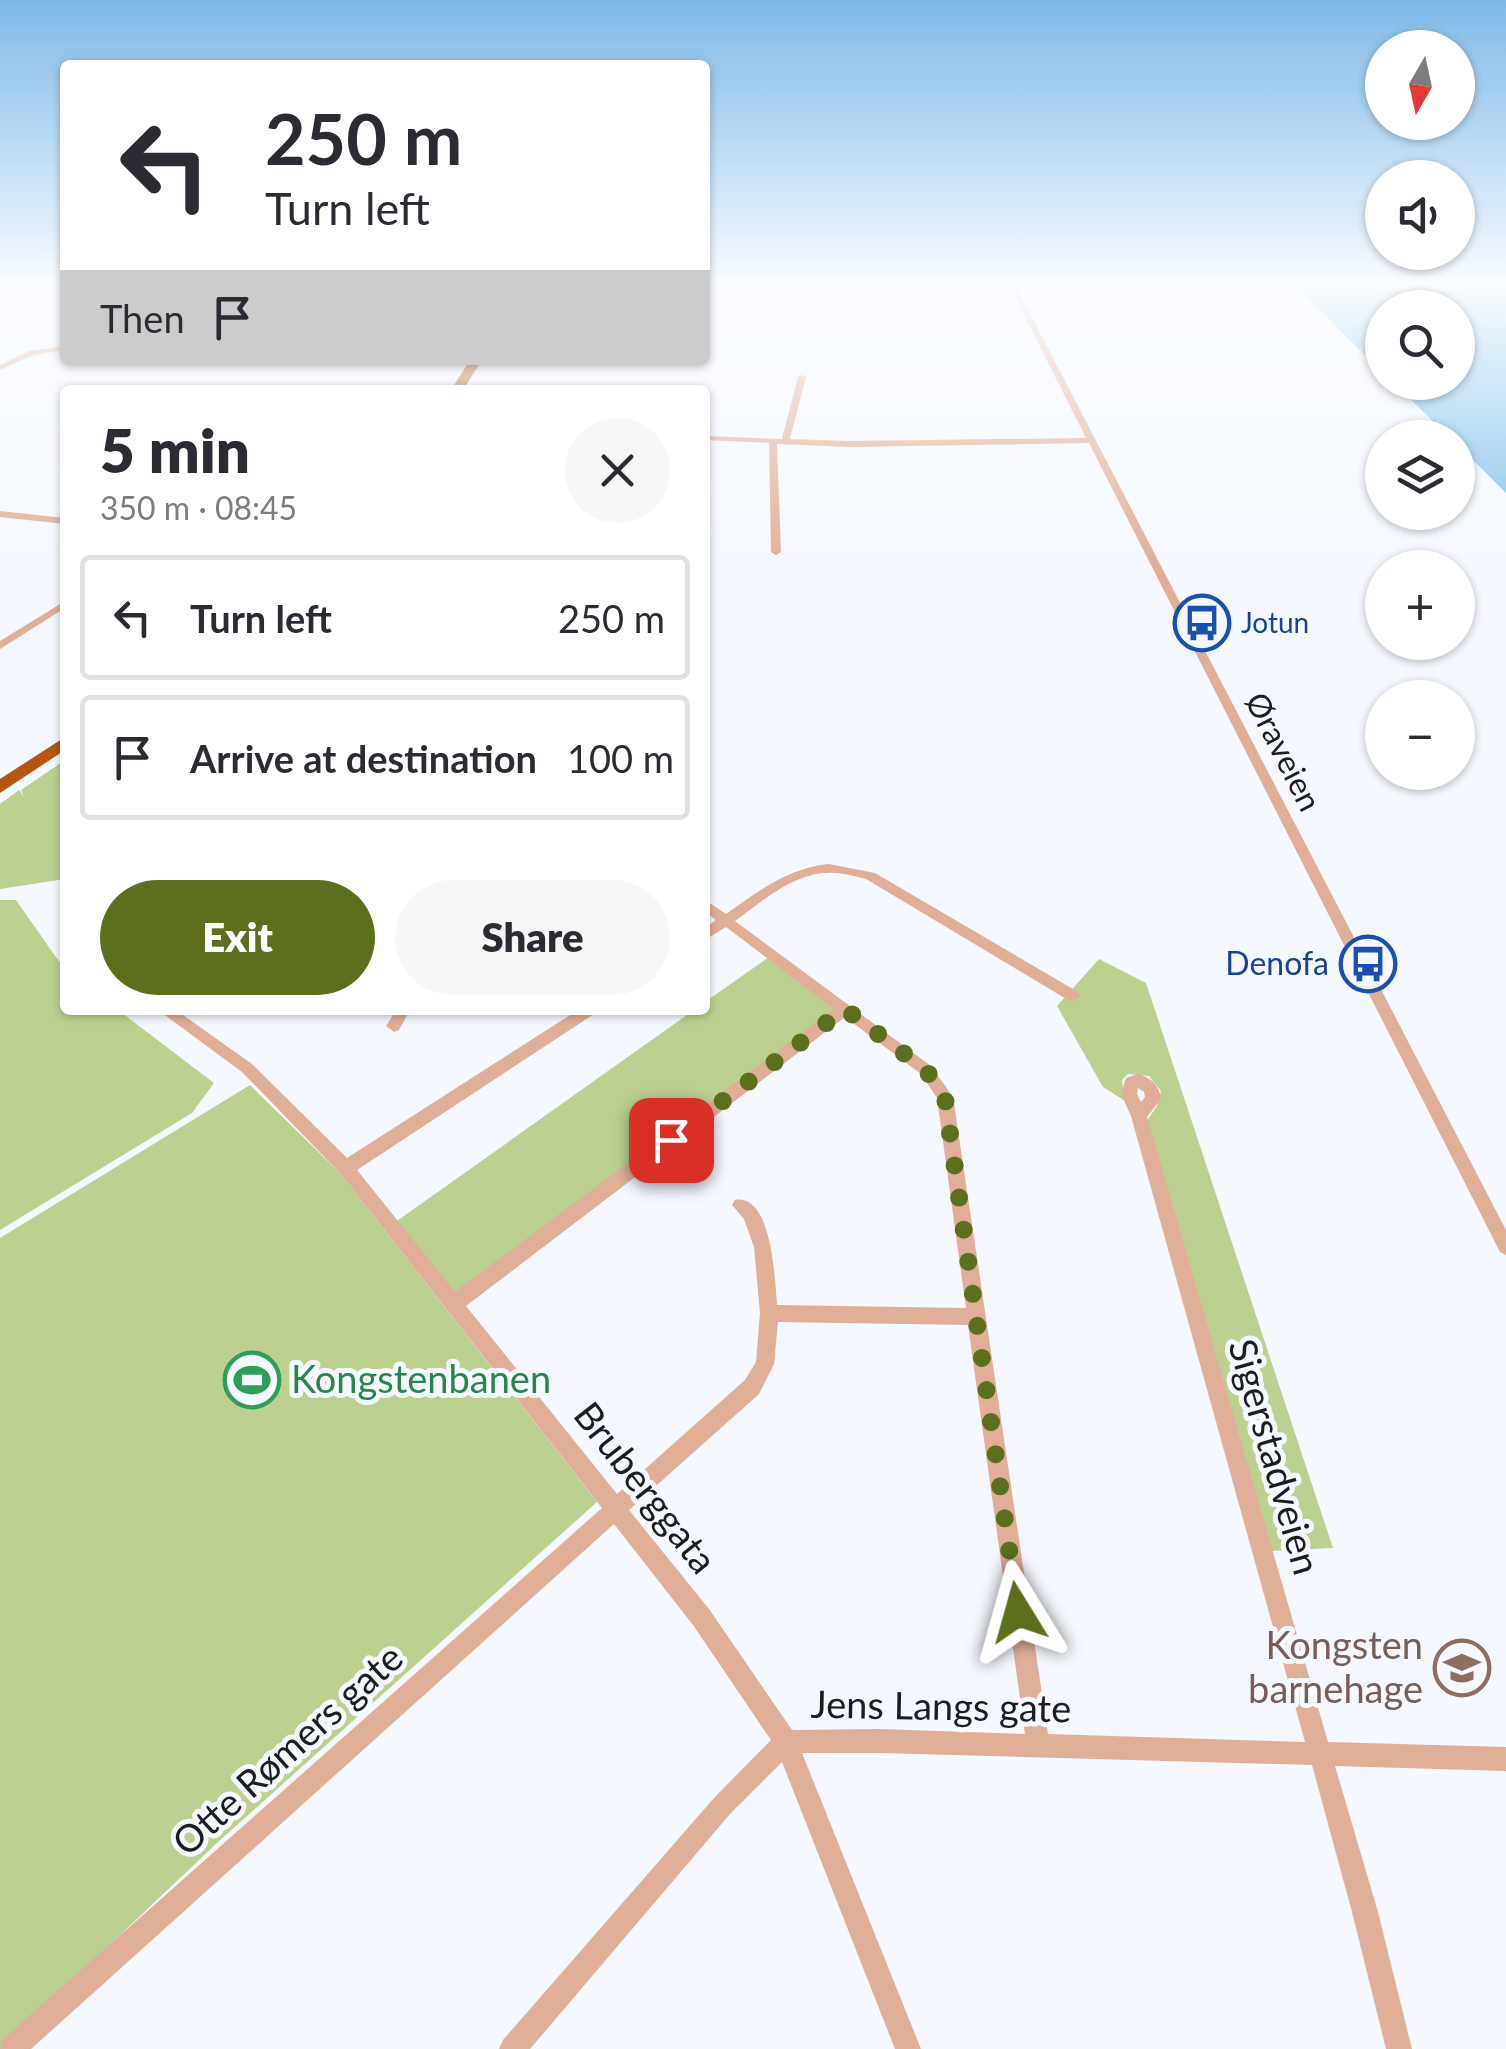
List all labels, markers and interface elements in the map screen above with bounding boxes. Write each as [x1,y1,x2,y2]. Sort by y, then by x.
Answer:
north arrow [1365,30,1475,140]
map controls [1365,30,1475,790]
text: 250 m [265,96,462,180]
icon: left [100,100,230,230]
button: sound [1365,160,1475,270]
text: Turn left [265,181,430,235]
icon: arrive [205,290,260,345]
button: search [1365,290,1475,400]
text: Then [100,295,185,341]
text: 5 min [100,414,250,486]
button: close [565,418,670,523]
button: layers [1365,420,1475,530]
text: 350 m · 08:45 [100,488,297,527]
button: + [1365,550,1475,660]
icon: left [105,590,160,645]
bus stop icon: Jotun [1172,593,1232,653]
text: Turn left [190,595,332,641]
text: 250 m [558,595,665,641]
place label: Jotun [1241,605,1309,639]
button: − [1365,680,1475,790]
street label: Øraveien [1238,686,1331,817]
icon: arrive [105,730,160,785]
text: Arrive at destination [190,735,537,781]
text: 100 m [567,735,674,781]
button: Exit [100,880,375,995]
button: Share [395,880,670,995]
bus stop icon: Denofa [1338,934,1398,994]
place label: Denofa [1225,943,1329,982]
pin [629,1098,714,1183]
icon: arrive [644,1113,699,1168]
street label: Sigerstadveien [1220,1334,1331,1579]
sports icon: Kongstenbanen [222,1350,282,1410]
place label: Kongstenbanen [291,1355,551,1401]
street label: Bruberggata [566,1392,728,1582]
position arrow [966,1560,1070,1664]
place label: Kongsten barnehage [1248,1621,1423,1711]
street label: Otte Rømers gate [162,1633,411,1864]
school or university icon: Kongsten barnehage [1432,1638,1492,1698]
street label: Jens Langs gate [810,1680,1072,1730]

